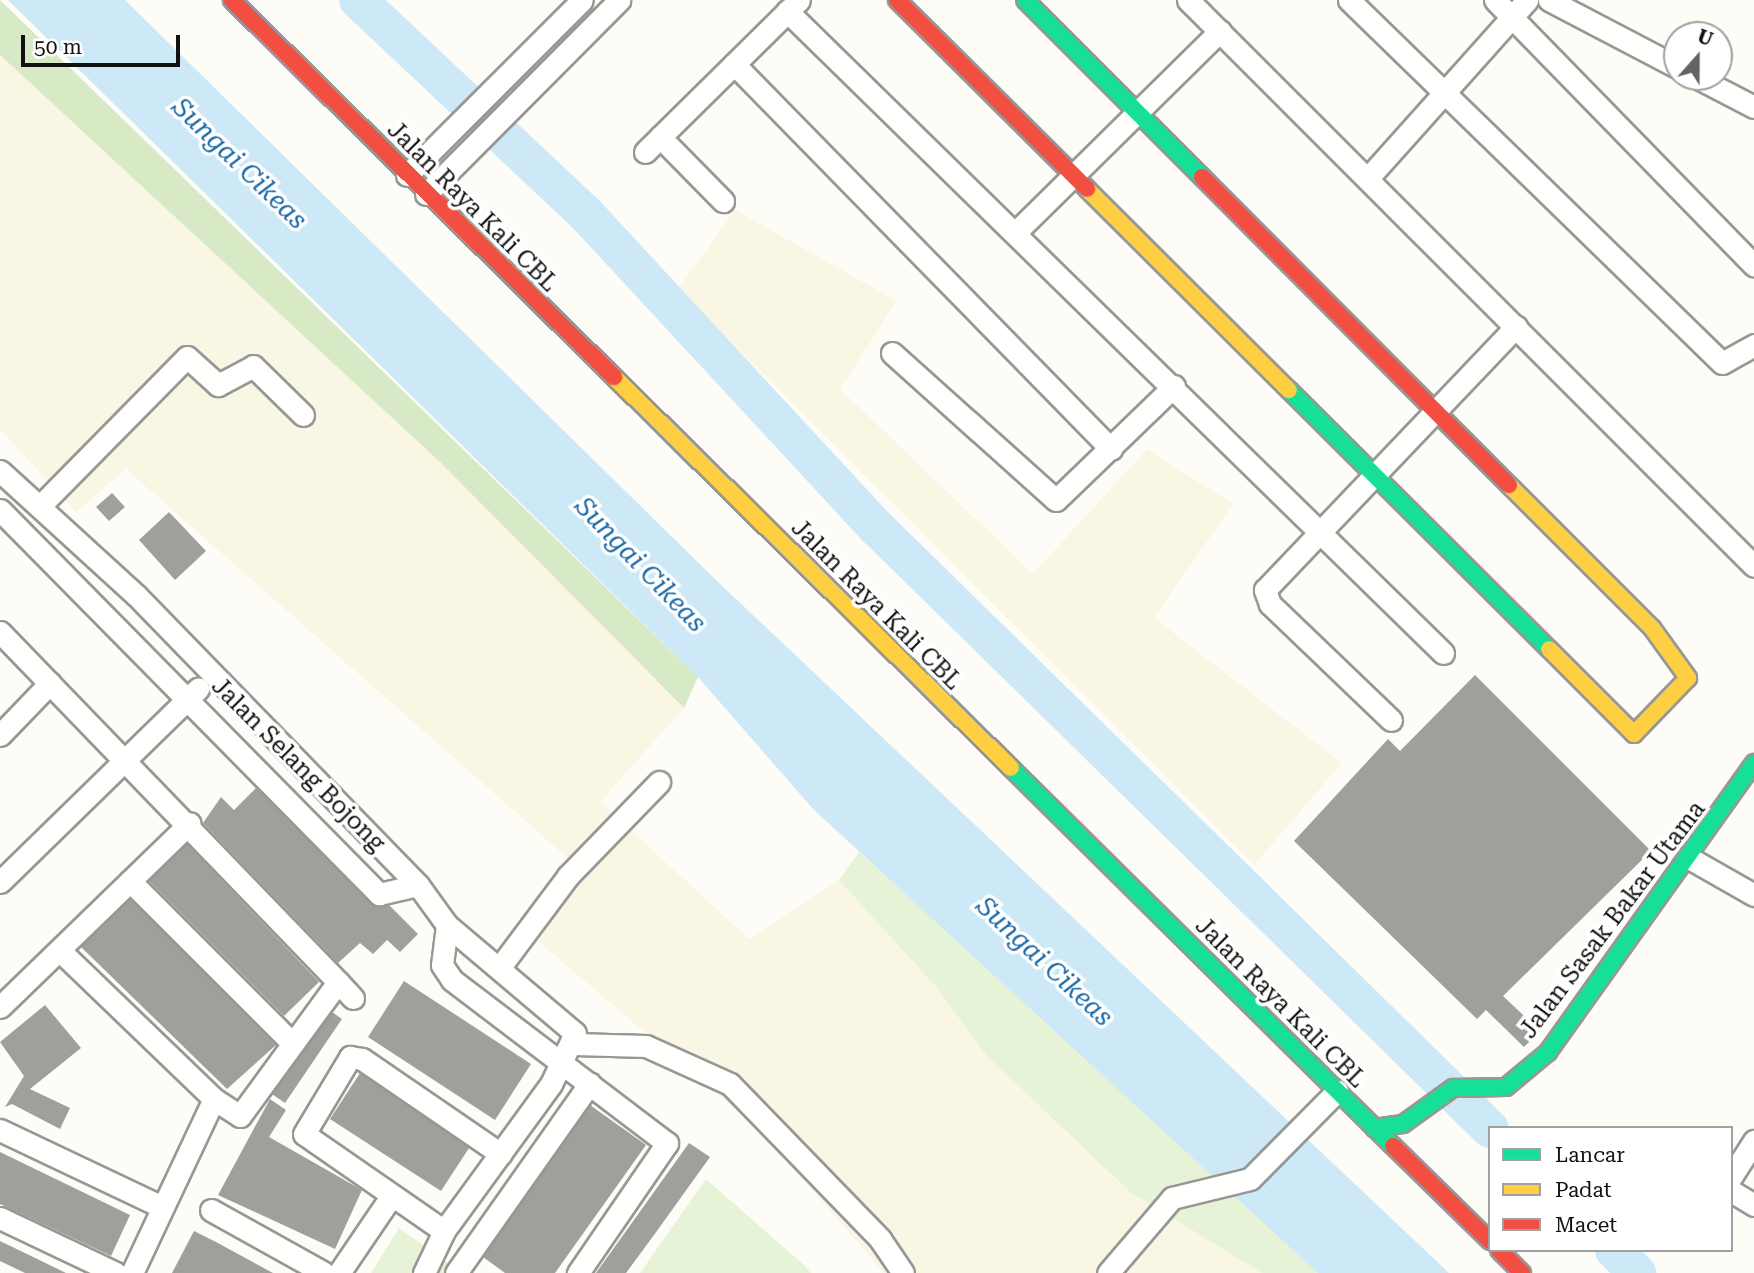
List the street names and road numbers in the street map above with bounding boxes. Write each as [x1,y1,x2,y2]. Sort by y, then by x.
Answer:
street label: Jalan Raya Kali CBL [381,116,563,298]
street label: Jalan Raya Kali CBL [785,514,967,696]
street label: Jalan Selang Bojong [205,672,391,858]
street label: Jalan Sasak Bakar Utama [1514,796,1712,1044]
street label: Jalan Raya Kali CBL [1189,912,1371,1094]

